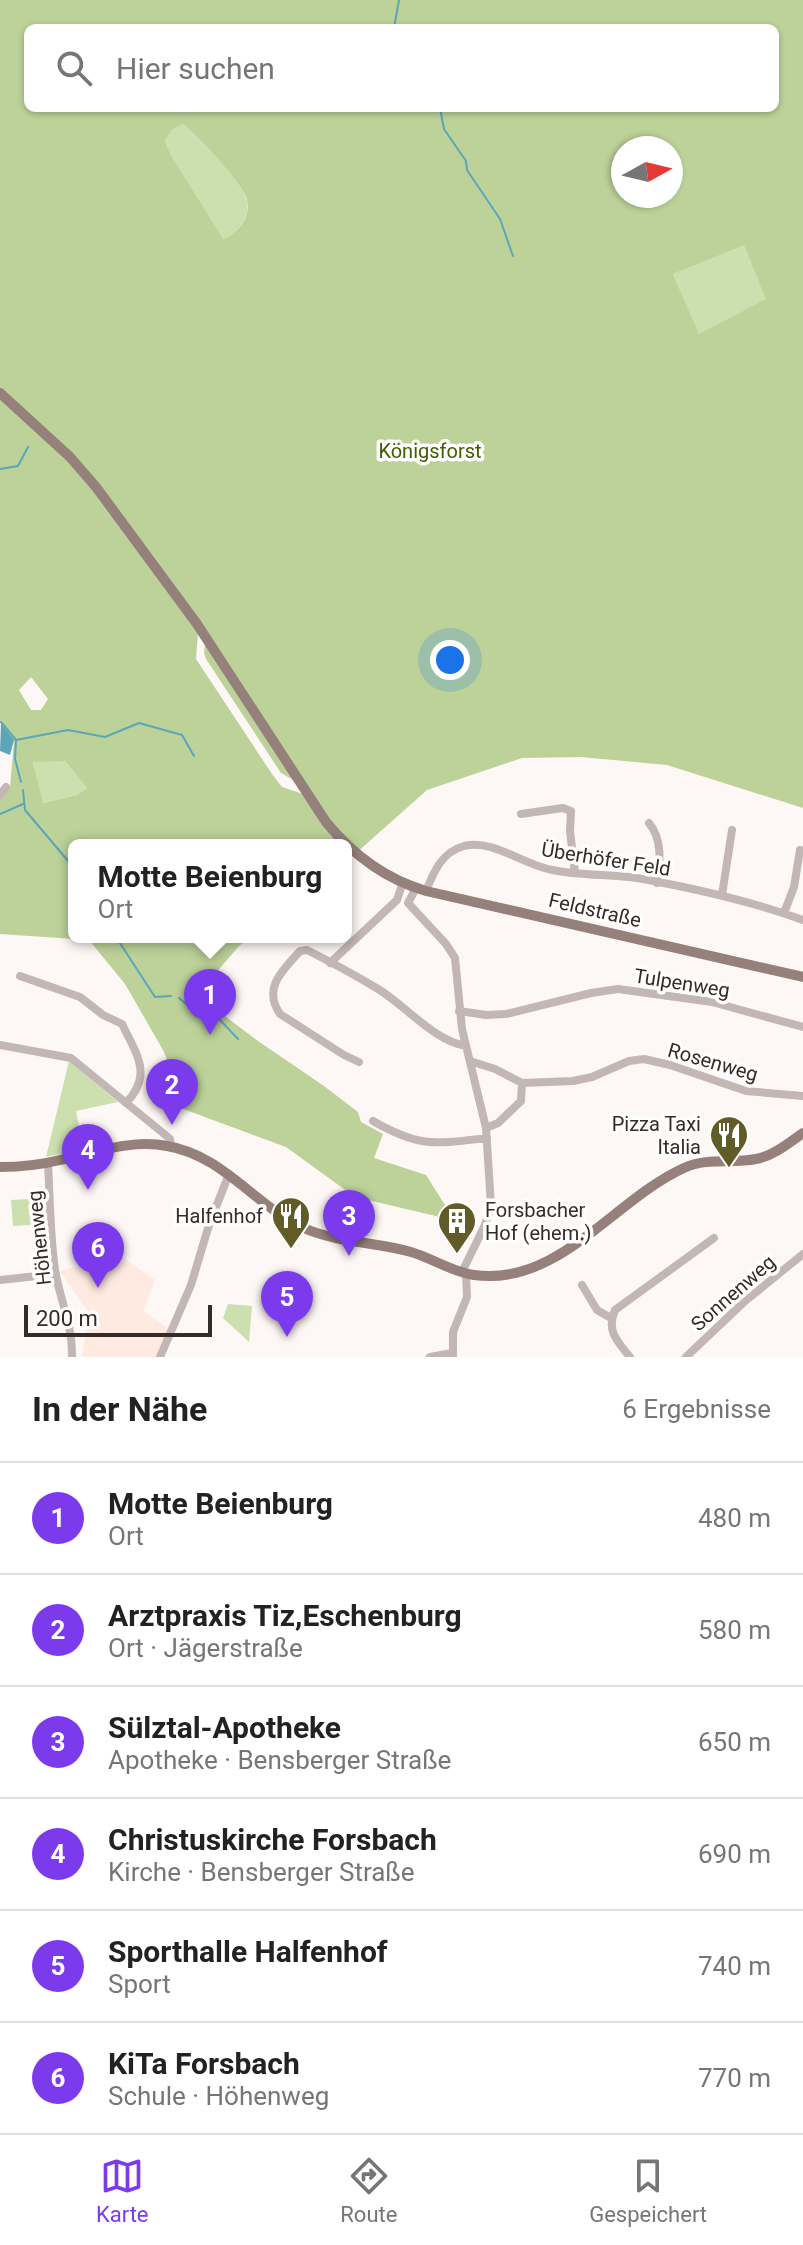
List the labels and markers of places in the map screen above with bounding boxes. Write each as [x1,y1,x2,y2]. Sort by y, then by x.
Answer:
pin: 1 [184,969,236,1035]
pin: 2 [146,1059,198,1125]
place label: Pizza Taxi Italia [612,1112,701,1159]
restaurant icon: Pizza Taxi Italia [708,1114,750,1169]
pin: 4 [62,1124,114,1190]
pin: 3 [323,1190,375,1256]
restaurant icon: Halfenhof [270,1195,312,1250]
place label: Forsbacher Hof (ehem.) [485,1198,591,1245]
building icon: Forsbacher Hof (ehem.) [436,1200,478,1255]
place label: Halfenhof [175,1204,263,1228]
pin: 6 [72,1222,124,1288]
pin: 5 [261,1271,313,1337]

